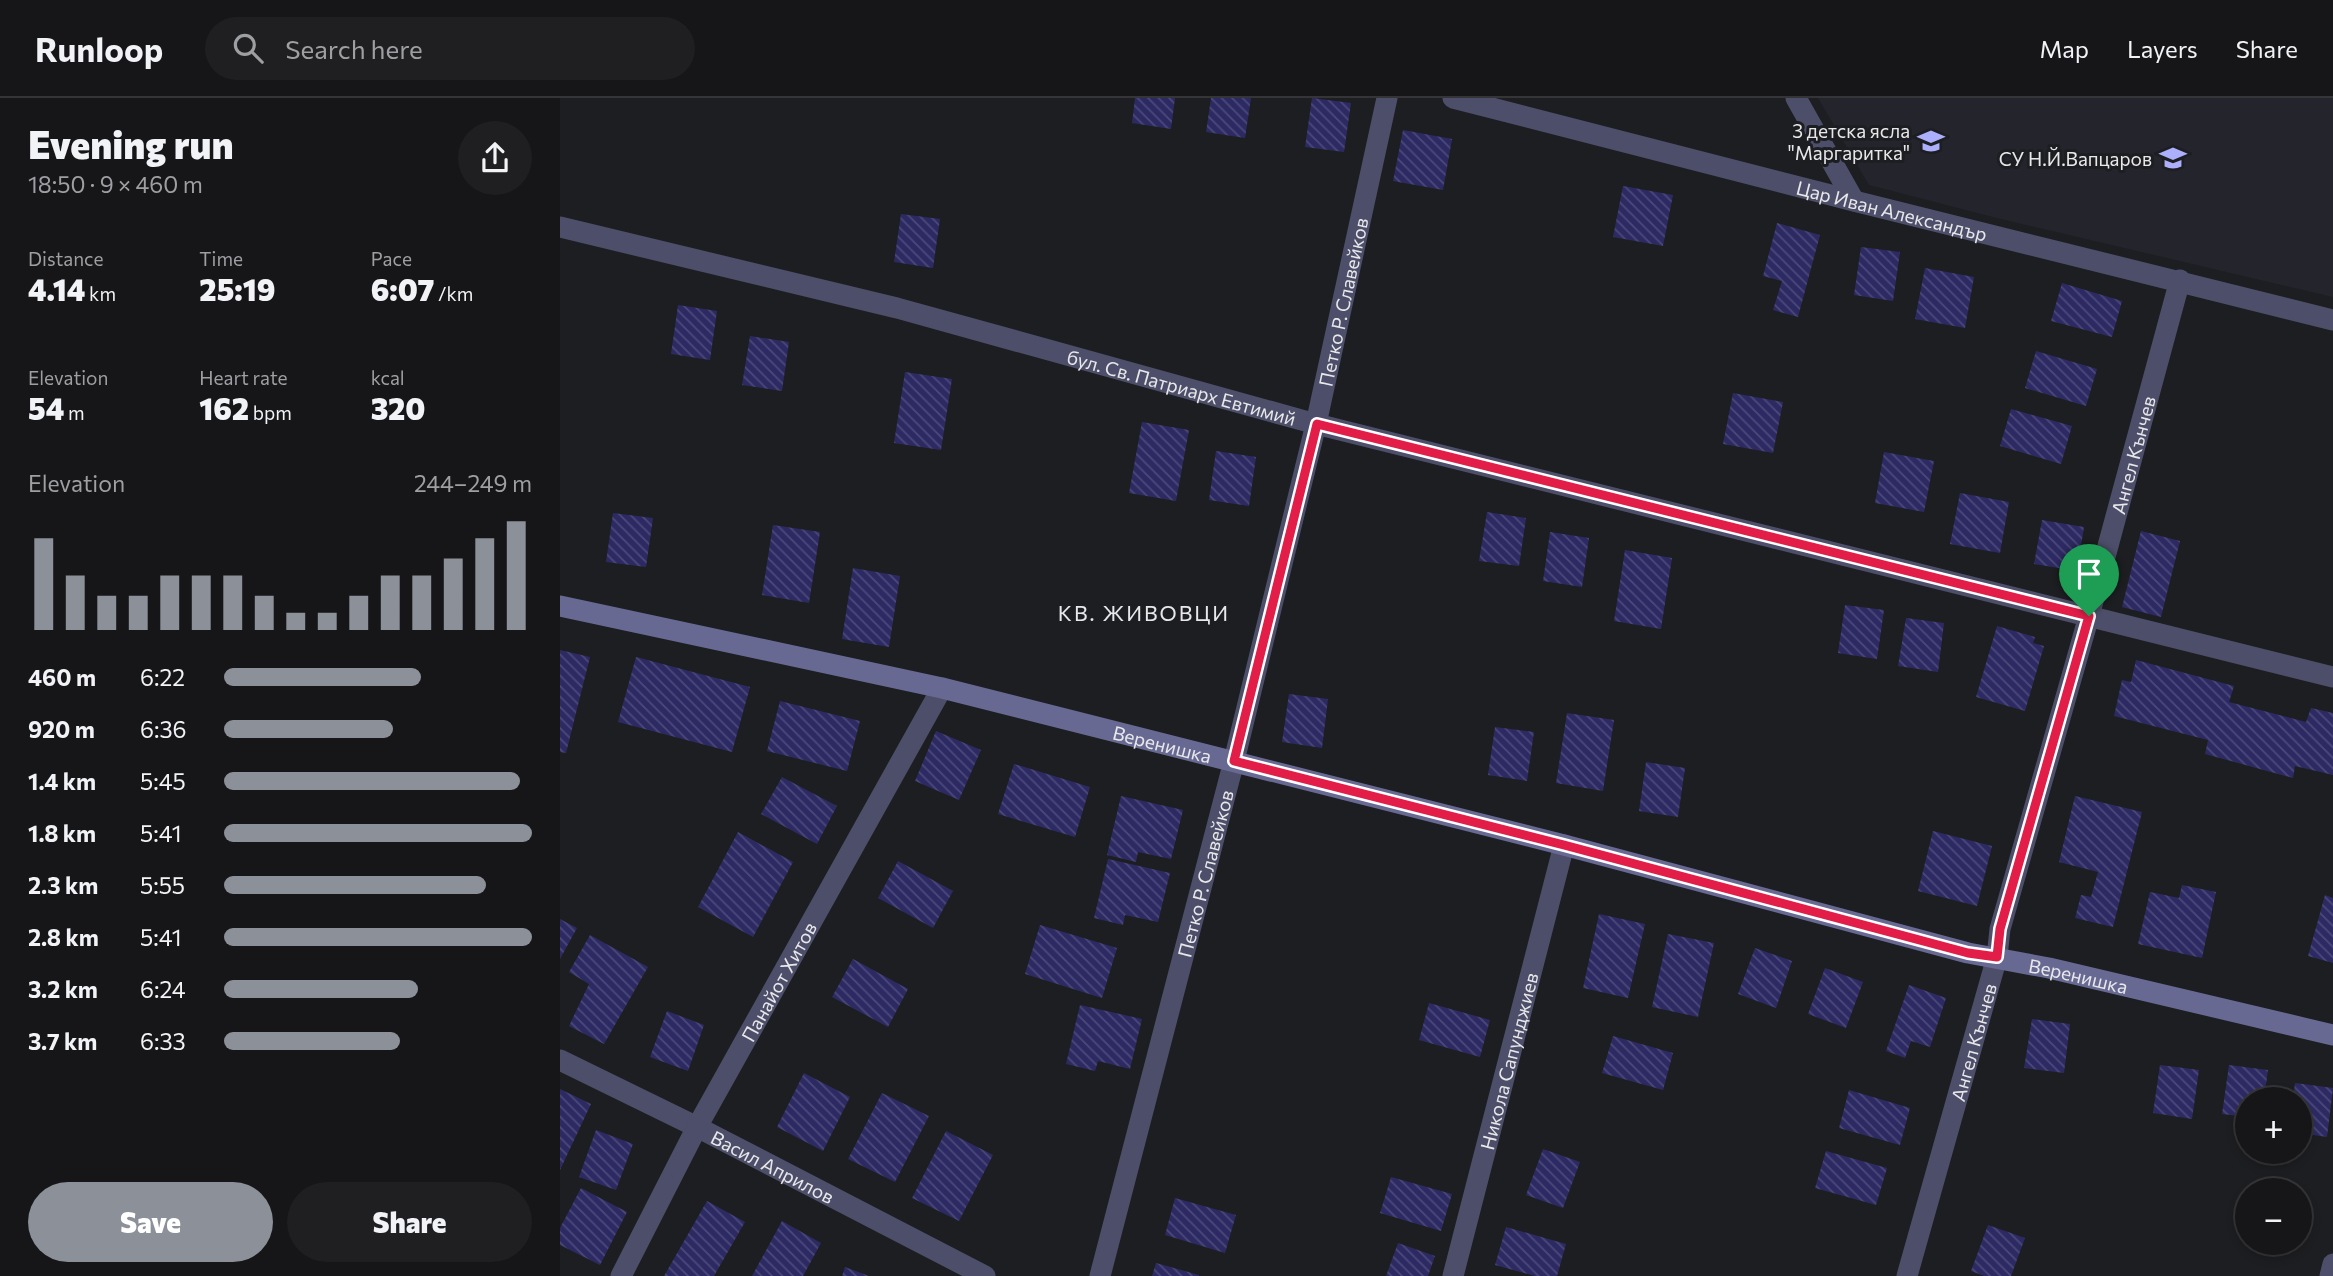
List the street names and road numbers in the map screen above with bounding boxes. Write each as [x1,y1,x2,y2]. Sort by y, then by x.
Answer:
street label: Цар Иван Александър [1794,175,1990,245]
street label: Петко Р. Славейков [1313,215,1372,388]
street label: бул. Св. Патриарх Евтимий [1065,344,1299,429]
street label: Ангел Кънчев [2106,393,2160,516]
street label: Веренишка [1111,720,1214,767]
street label: Петко Р. Славейков [1172,787,1238,960]
street label: Панайот Хитов [736,917,821,1045]
street label: Веренишка [2027,953,2130,998]
street label: Никола Сапунджиев [1475,970,1542,1152]
street label: Ангел Кънчев [1945,981,2001,1104]
street label: Васил Априлов [707,1125,838,1208]

